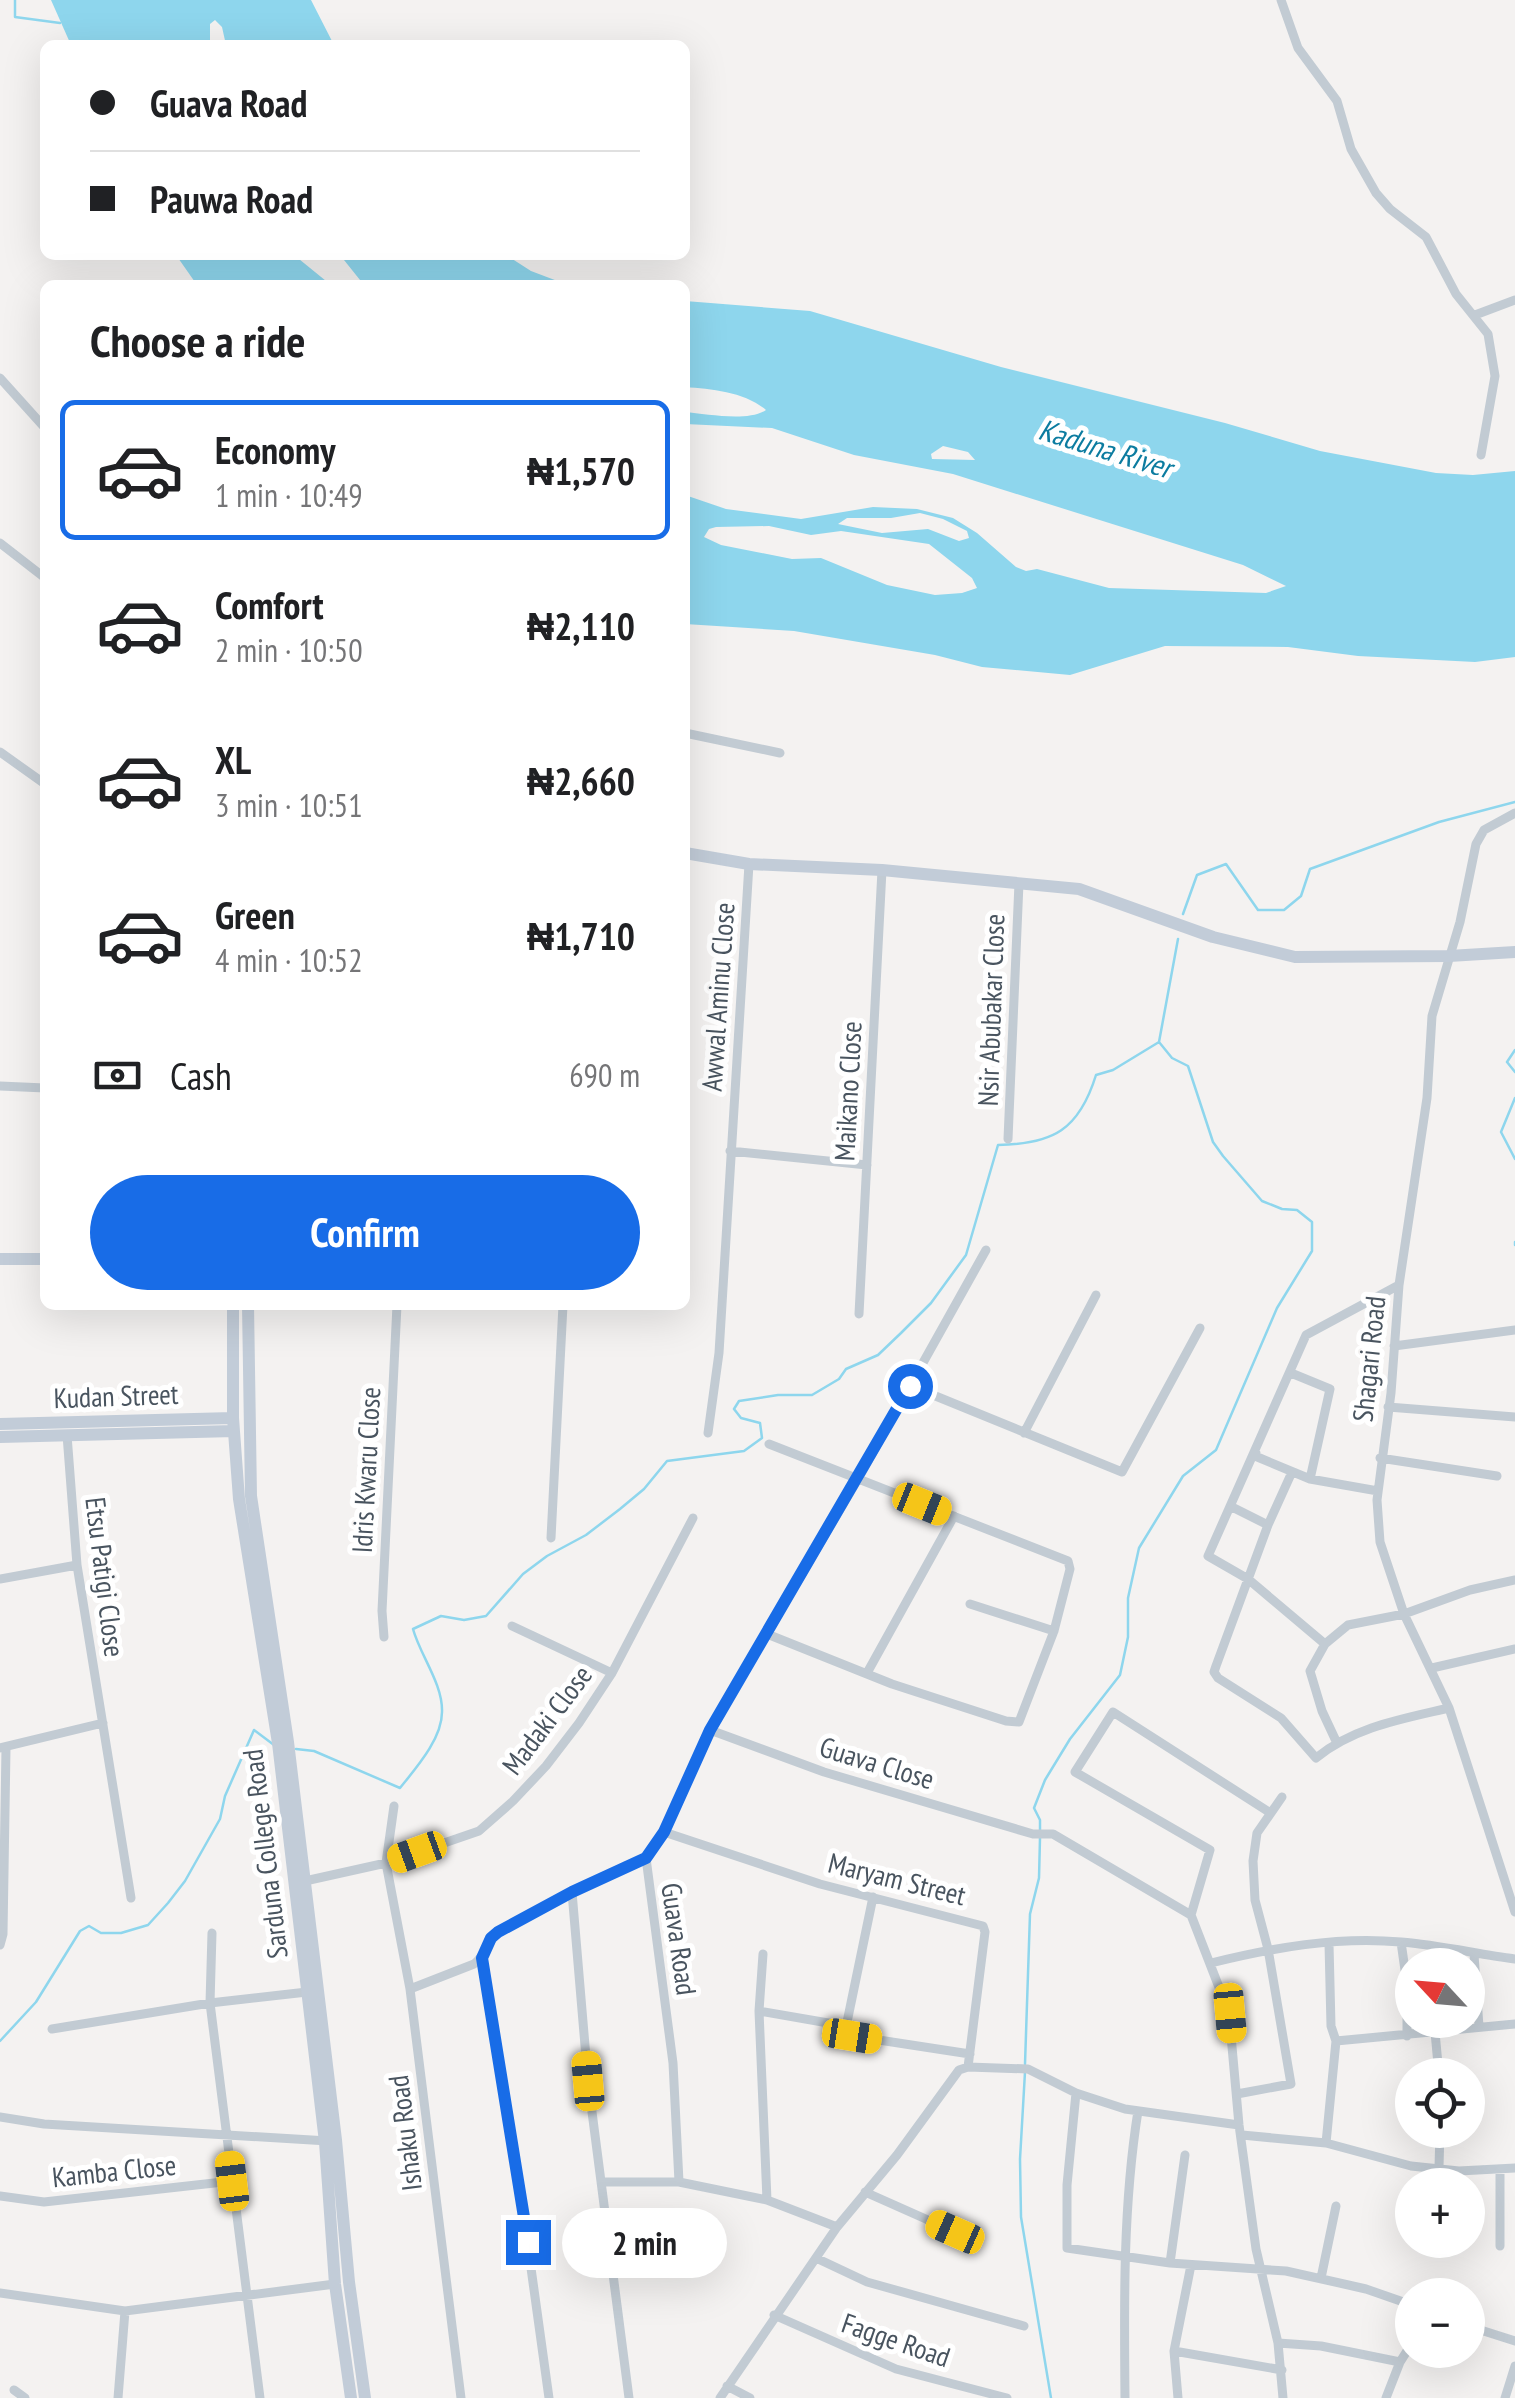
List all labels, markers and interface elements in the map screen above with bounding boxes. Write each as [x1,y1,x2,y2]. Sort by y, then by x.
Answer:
text: Guava Road [150,78,307,127]
text: Pauwa Road [150,174,313,223]
text: Choose a ride [90,311,305,369]
water label: Kaduna River [1034,409,1180,487]
icon: car [95,425,185,515]
text: Economy [215,425,335,474]
text: ₦1,570 [527,446,635,495]
text: 1 min · 10:49 [215,474,363,516]
icon: car [95,580,185,670]
text: Comfort [215,580,324,629]
text: ₦2,110 [527,601,635,650]
text: 2 min · 10:50 [215,629,363,671]
icon: car [95,735,185,825]
text: XL [215,735,251,784]
text: ₦2,660 [527,756,635,805]
text: 3 min · 10:51 [215,784,363,826]
icon: car [95,890,185,980]
text: Green [215,890,295,939]
street label: Awwal Aminu Close [692,901,743,1093]
text: ₦1,710 [527,911,635,960]
street label: Nsir Abubakar Close [969,913,1012,1107]
text: 4 min · 10:52 [215,939,363,981]
street label: Maikano Close [825,1020,870,1162]
icon: cash [90,1048,145,1103]
text: Cash [170,1051,232,1100]
text: 690 m [569,1054,640,1096]
button: Confirm [90,1175,640,1290]
street label: Shagari Road [1344,1294,1394,1424]
route start [888,1364,933,1409]
street label: Kudan Street [53,1375,179,1416]
street label: Idris Kwaru Close [343,1386,388,1554]
car [889,1479,955,1529]
street label: Etsu Patigi Close [77,1495,134,1659]
street label: Madaki Close [493,1658,600,1782]
street label: Guava Close [816,1728,939,1797]
street label: Sarduna College Road [233,1747,296,1961]
car [384,1828,450,1876]
street label: Maryam Street [824,1844,970,1914]
street label: Guava Road [653,1880,706,1997]
north arrow [1395,1948,1485,2038]
map controls [1395,1948,1485,2368]
car [1212,1982,1248,2044]
car [820,2016,884,2056]
car [570,2050,606,2112]
button: locate [1395,2058,1485,2148]
street label: Ishaku Road [379,2073,430,2193]
street label: Kamba Close [50,2146,178,2195]
car [213,2149,251,2213]
button: + [1395,2168,1485,2258]
car [921,2206,989,2258]
callout: 2 min [563,2207,728,2277]
route end [506,2220,551,2265]
text: 2 min [612,2222,677,2264]
button: − [1395,2278,1485,2368]
street label: Fagge Road [837,2304,955,2375]

